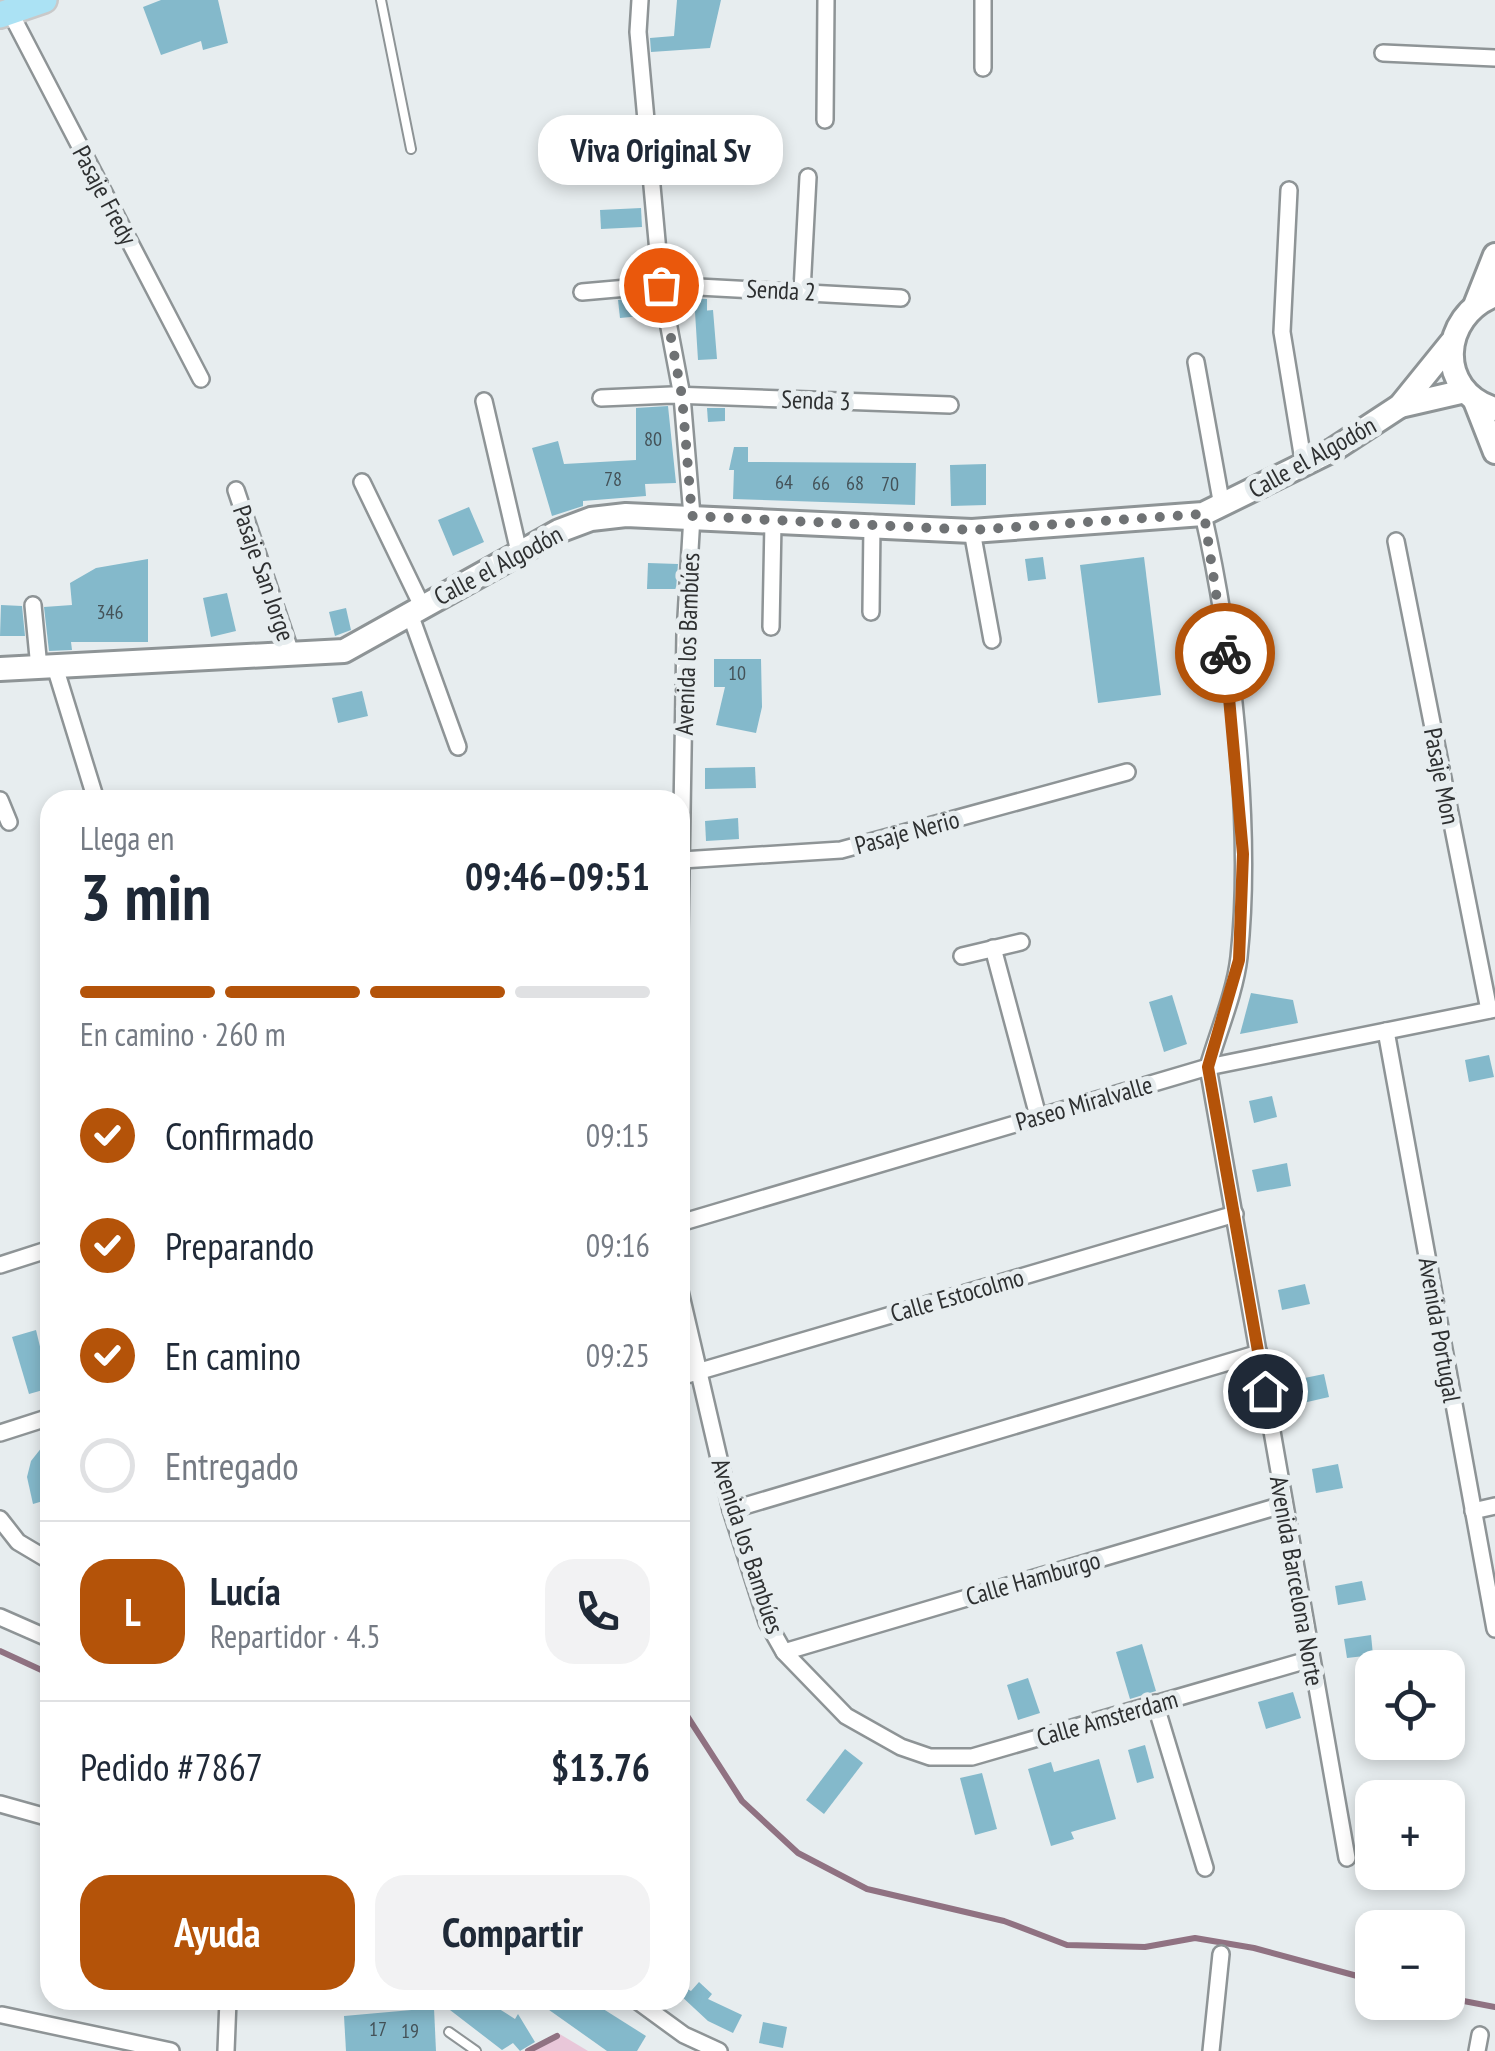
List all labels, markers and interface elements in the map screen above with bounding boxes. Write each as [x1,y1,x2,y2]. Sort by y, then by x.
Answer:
callout: Viva Original Sv [538,115,784,185]
text: Viva Original Sv [571,129,750,171]
street label: Pasaje Fredy [66,140,145,251]
pin [619,243,704,328]
icon: bag [634,258,689,313]
street label: Senda 2 [746,272,816,308]
street label: Senda 3 [781,383,851,417]
street label: Calle el Algodón [1243,409,1381,505]
house number: 80 [644,426,662,452]
house number: 78 [604,466,622,492]
house number: 64 [775,469,793,495]
house number: 66 [812,470,830,496]
house number: 68 [846,470,864,496]
house number: 70 [881,471,899,497]
street label: Pasaje San Jorge [226,501,302,645]
street label: Calle el Algodón [428,518,568,612]
street label: Avenida los Bambúes [668,552,706,736]
house number: 346 [97,599,124,625]
courier [1175,603,1275,703]
icon: bike [1198,626,1253,681]
house number: 10 [728,660,746,686]
street label: Pasaje Mon [1417,725,1467,827]
street label: Pasaje Nerio [851,803,963,861]
text: Llega en [80,817,174,859]
text: 09:46–09:51 [465,851,650,900]
text: 3 min [80,854,211,938]
text: En camino · 260 m [80,1013,286,1055]
street label: Paseo Miralvalle [1012,1068,1156,1138]
icon: check [80,1108,135,1163]
text: Confirmado [165,1111,314,1160]
text: 09:15 [586,1114,650,1156]
icon: check [80,1218,135,1273]
text: Preparando [165,1221,314,1270]
text: 09:16 [586,1224,650,1266]
street label: Avenida Portugal [1412,1255,1469,1405]
street label: Calle Estocolmo [887,1261,1027,1329]
icon: check [80,1328,135,1383]
text: En camino [165,1331,301,1380]
text: 09:25 [586,1334,650,1376]
pin [1223,1349,1308,1434]
icon: home [1238,1364,1293,1419]
text: Entregado [165,1441,299,1490]
street label: Avenida los Bambúes [705,1454,791,1638]
street label: Avenida Barcelona Norte [1263,1474,1331,1688]
street label: Calle Hamburgo [962,1544,1104,1612]
button: phone [545,1559,650,1664]
text: Lucía [210,1566,281,1615]
text: L [124,1587,141,1636]
text: Repartidor · 4.5 [210,1615,381,1657]
map controls [1355,1650,1465,2020]
button: locate [1355,1650,1465,1760]
street label: Calle Amsterdam [1033,1683,1181,1753]
text: Pedido #7867 [80,1742,263,1791]
text: $13.76 [551,1742,650,1791]
button: + [1355,1780,1465,1890]
button: Ayuda [80,1875,355,1990]
button: Compartir [375,1875,650,1990]
button: − [1355,1910,1465,2020]
house number: 17 [369,2016,387,2042]
house number: 19 [401,2018,419,2044]

